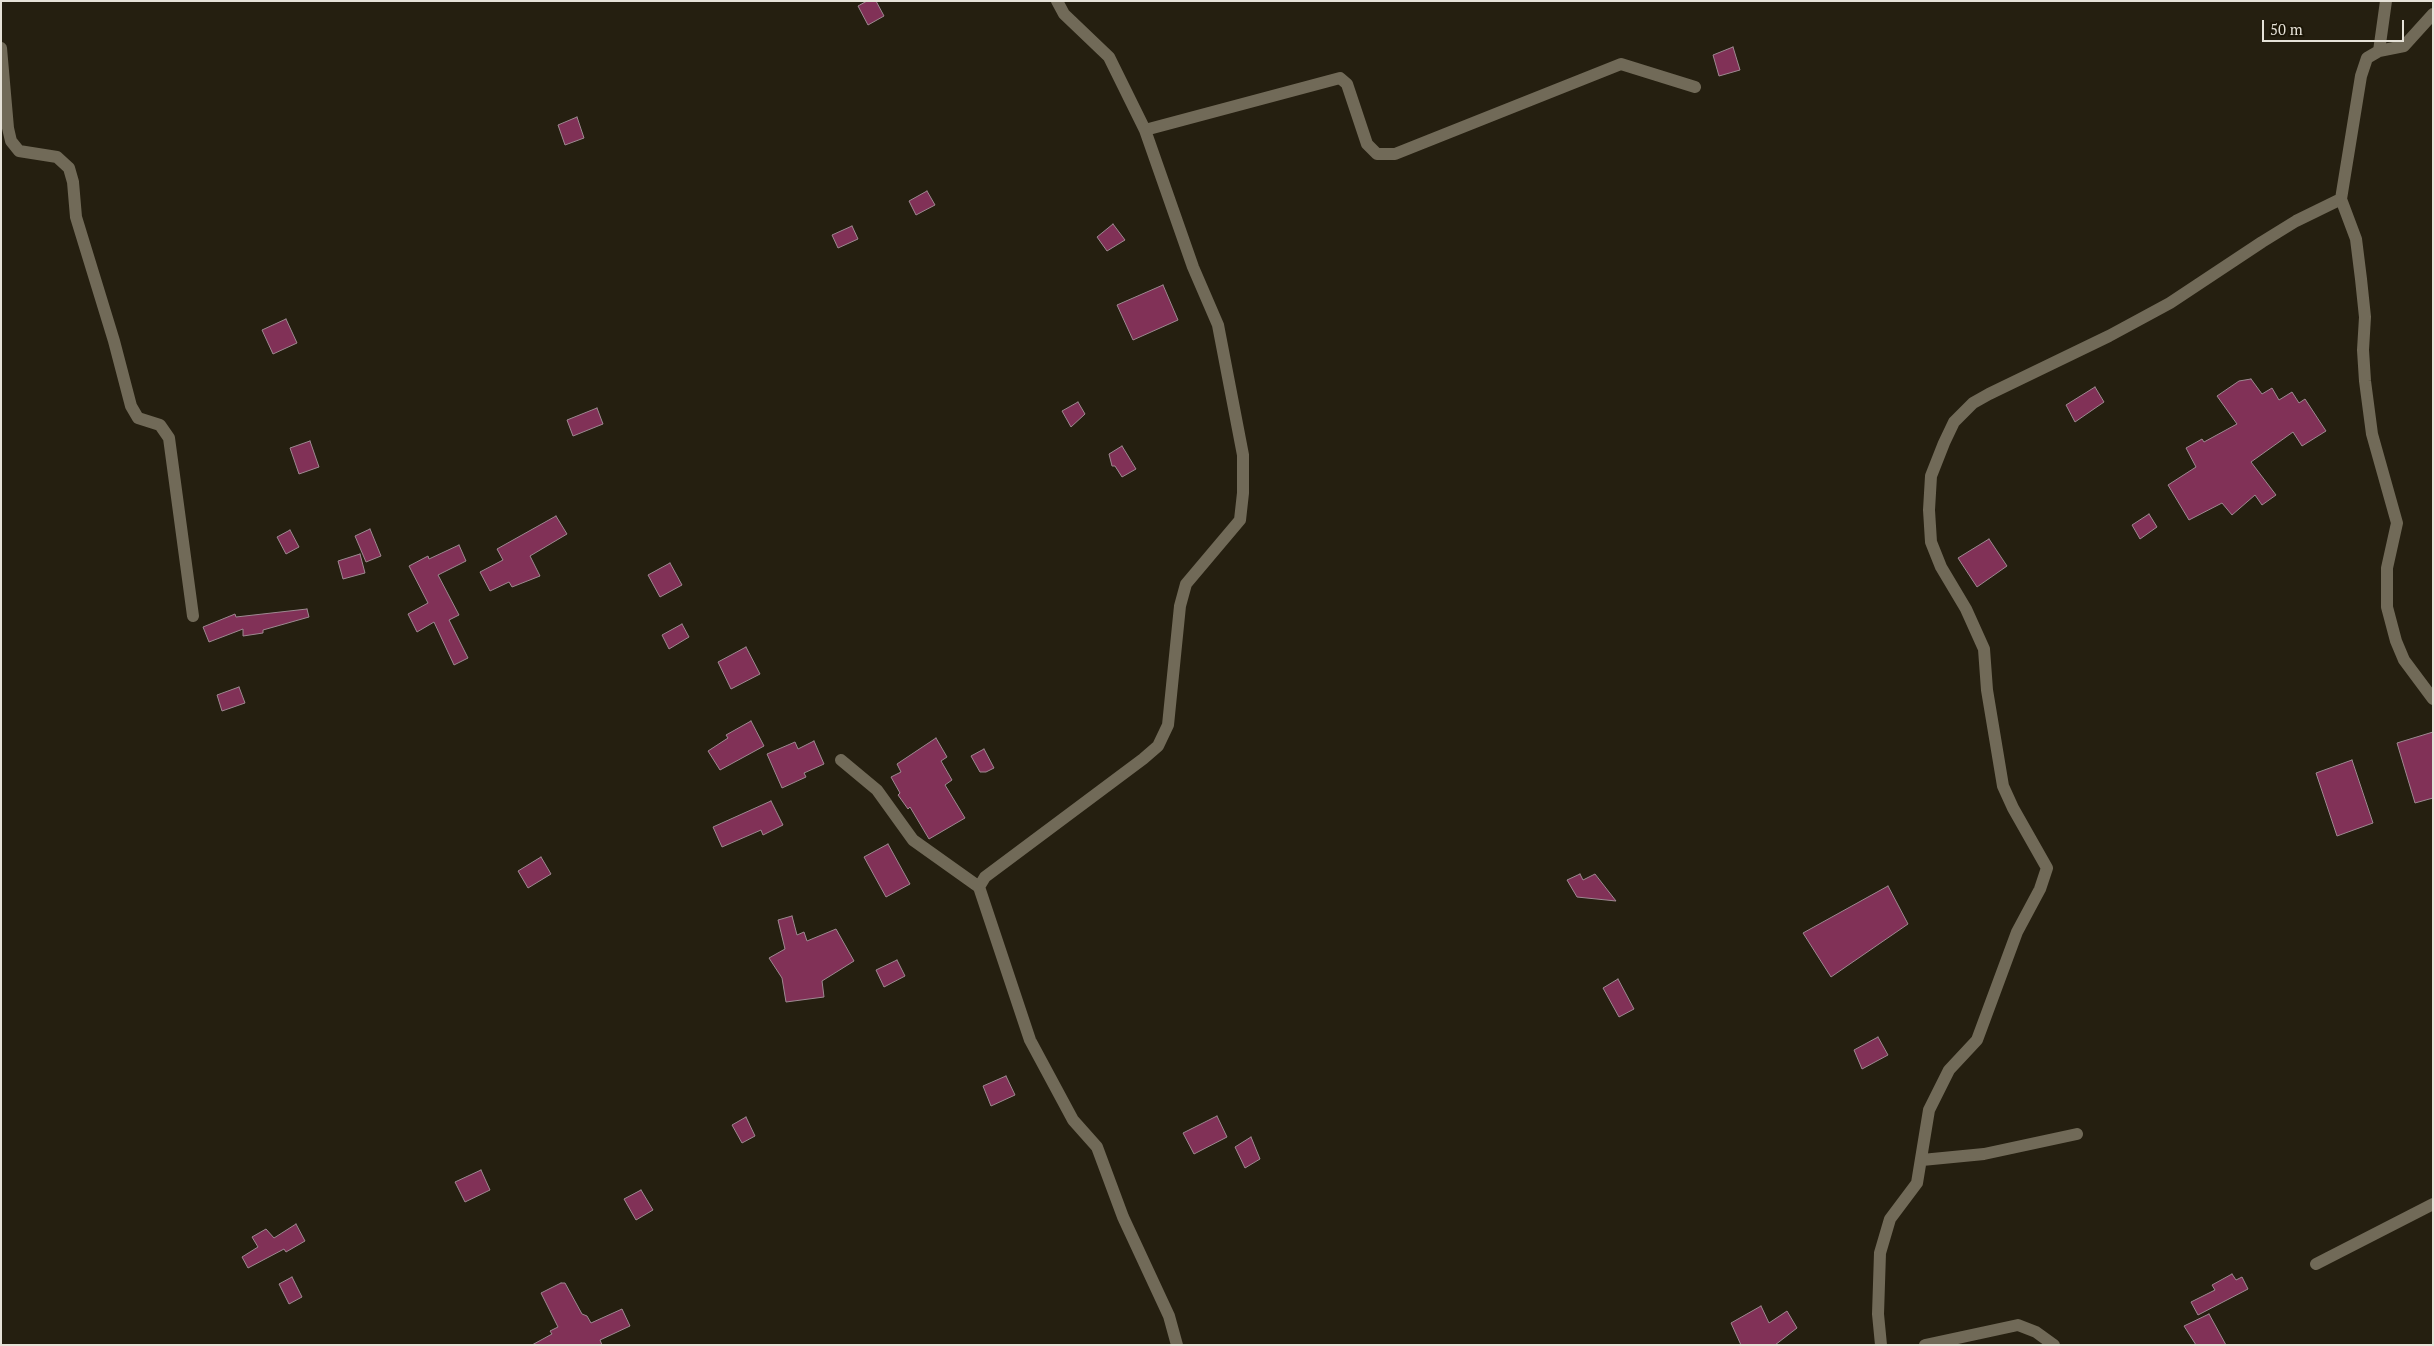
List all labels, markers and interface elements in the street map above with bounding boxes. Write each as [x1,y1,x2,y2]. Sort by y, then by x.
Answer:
scale bar [2264,10,2406,42]
text: 50 m [2270,19,2303,39]

